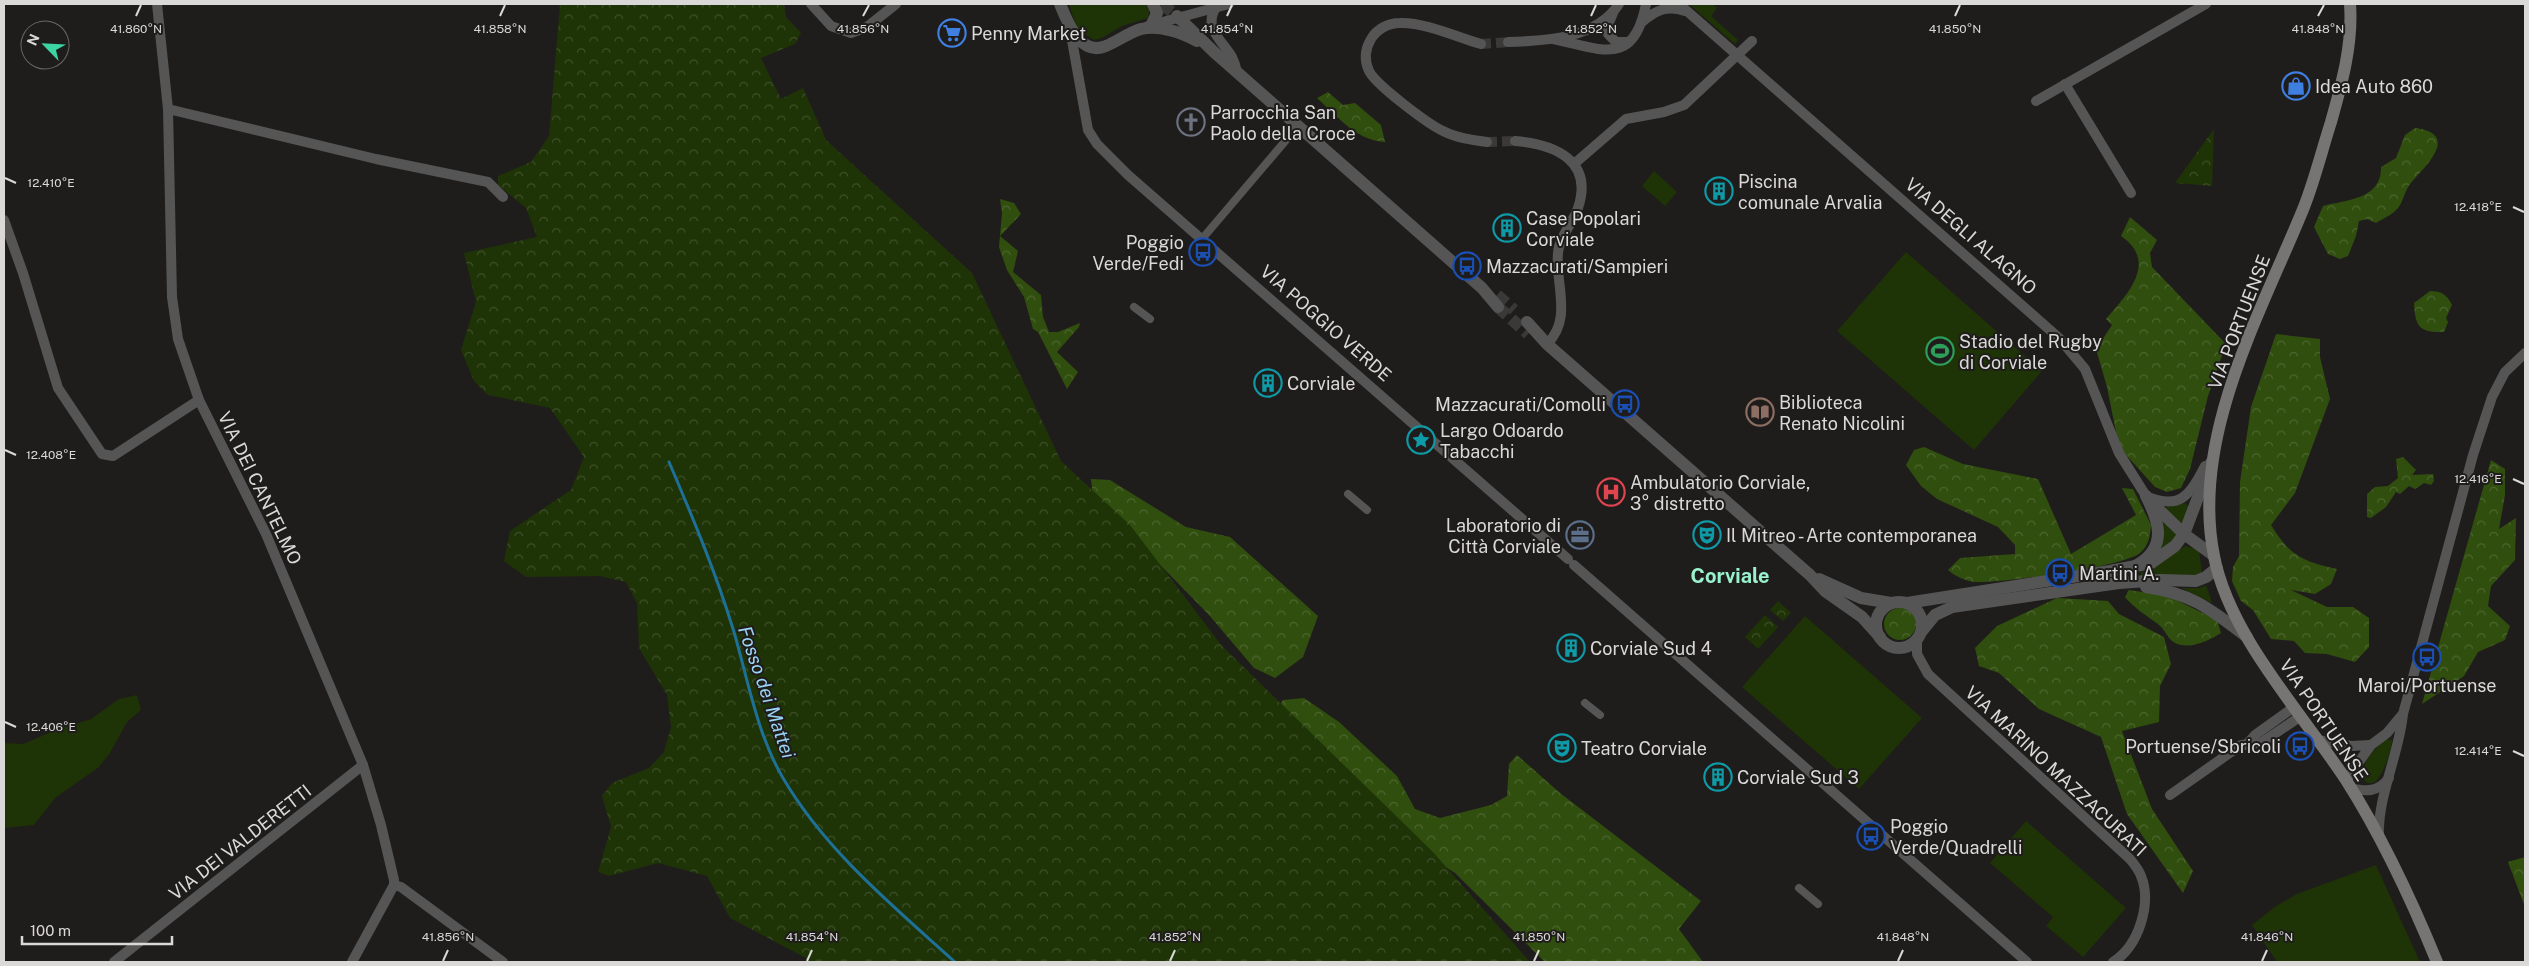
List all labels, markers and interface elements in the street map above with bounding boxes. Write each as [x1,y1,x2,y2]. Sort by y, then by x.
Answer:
supermarket icon: Penny Market [937,18,967,48]
north arrow [20,20,70,70]
text: 41.860°N [110,22,162,36]
text: 41.858°N [474,22,526,36]
text: 41.856°N [837,22,889,36]
text: 41.854°N [1201,22,1253,36]
text: 41.852°N [1565,22,1617,36]
text: 41.850°N [1929,22,1981,36]
text: 41.848°N [2292,22,2344,36]
place label: Penny Market [971,23,1086,44]
text: N [24,31,43,48]
shop icon: Idea Auto 860 [2281,71,2311,101]
place label: Idea Auto 860 [2315,76,2433,97]
place label: Parrocchia San Paolo della Croce [1210,102,1356,144]
church icon: Parrocchia San Paolo della Croce [1176,107,1206,137]
place label: Piscina comunale Arvalia [1738,171,1882,213]
street label: VIA DEGLI ALAGNO [1901,173,2041,299]
text: 12.410°E [27,176,75,190]
building icon: Piscina comunale Arvalia [1704,176,1734,206]
text: 12.418°E [2454,200,2502,214]
place label: Case Popolari Corviale [1526,208,1641,250]
building icon: Case Popolari Corviale [1492,213,1522,243]
place label: Poggio Verde/Fedi [1092,232,1184,274]
bus stop icon: Poggio Verde/Fedi [1188,237,1218,267]
bus stop icon: Mazzacurati/Sampieri [1452,251,1482,281]
street label: VIA PORTUENSE [2204,252,2274,392]
place label: Mazzacurati/Sampieri [1486,256,1668,277]
street label: VIA POGGIO VERDE [1256,260,1396,386]
place label: Stadio del Rugby di Corviale [1959,331,2102,373]
sports icon: Stadio del Rugby di Corviale [1925,336,1955,366]
building icon: Corviale [1253,368,1283,398]
place label: Corviale [1287,373,1356,394]
bus stop icon: Mazzacurati/Comolli [1610,389,1640,419]
place label: Biblioteca Renato Nicolini [1779,392,1905,434]
place label: Mazzacurati/Comolli [1435,394,1606,415]
library icon: Biblioteca Renato Nicolini [1745,397,1775,427]
street label: VIA DEI CANTELMO [214,408,306,568]
place label: Largo Odoardo Tabacchi [1440,420,1564,462]
place icon: Largo Odoardo Tabacchi [1406,425,1436,455]
text: 12.408°E [26,448,76,462]
place label: Ambulatorio Corviale, 3° distretto [1630,472,1810,514]
text: 12.416°E [2454,472,2502,486]
hospital icon: Ambulatorio Corviale, 3° distretto [1596,477,1626,507]
place label: Laboratorio di Città Corviale [1446,515,1561,557]
office icon: Laboratorio di Città Corviale [1565,520,1595,550]
theatre icon: Il Mitreo - Arte contemporanea [1692,520,1722,550]
place label: Il Mitreo - Arte contemporanea [1726,525,1977,546]
bus stop icon: Martini A. [2045,558,2075,588]
place label: Martini A. [2079,563,2159,584]
district label: Corviale [1691,564,1769,588]
water label: Fosso dei Mattei [734,623,800,761]
building icon: Corviale Sud 4 [1556,633,1586,663]
place label: Corviale Sud 4 [1590,638,1712,659]
bus stop icon: Maroi/Portuense [2412,642,2442,672]
street label: VIA PORTUENSE [2275,655,2373,785]
place label: Maroi/Portuense [2357,675,2497,696]
street label: VIA MARINO MAZZACURATI [1961,681,2151,861]
text: 12.406°E [26,720,76,734]
bus stop icon: Portuense/Sbricoli [2285,731,2315,761]
theatre icon: Teatro Corviale [1547,733,1577,763]
place label: Portuense/Sbricoli [2125,736,2281,757]
place label: Teatro Corviale [1581,738,1707,759]
text: 12.414°E [2454,744,2502,758]
building icon: Corviale Sud 3 [1703,762,1733,792]
place label: Corviale Sud 3 [1737,767,1859,788]
street label: VIA DEI VALDERETTI [165,780,315,904]
place label: Poggio Verde/Quadrelli [1890,816,2022,858]
bus stop icon: Poggio Verde/Quadrelli [1856,821,1886,851]
scale bar [22,914,172,946]
text: 100 m [30,922,71,939]
text: 41.856°N [422,930,474,944]
text: 41.854°N [786,930,838,944]
text: 41.852°N [1149,930,1201,944]
text: 41.850°N [1513,930,1565,944]
text: 41.848°N [1877,930,1929,944]
text: 41.846°N [2241,930,2293,944]

